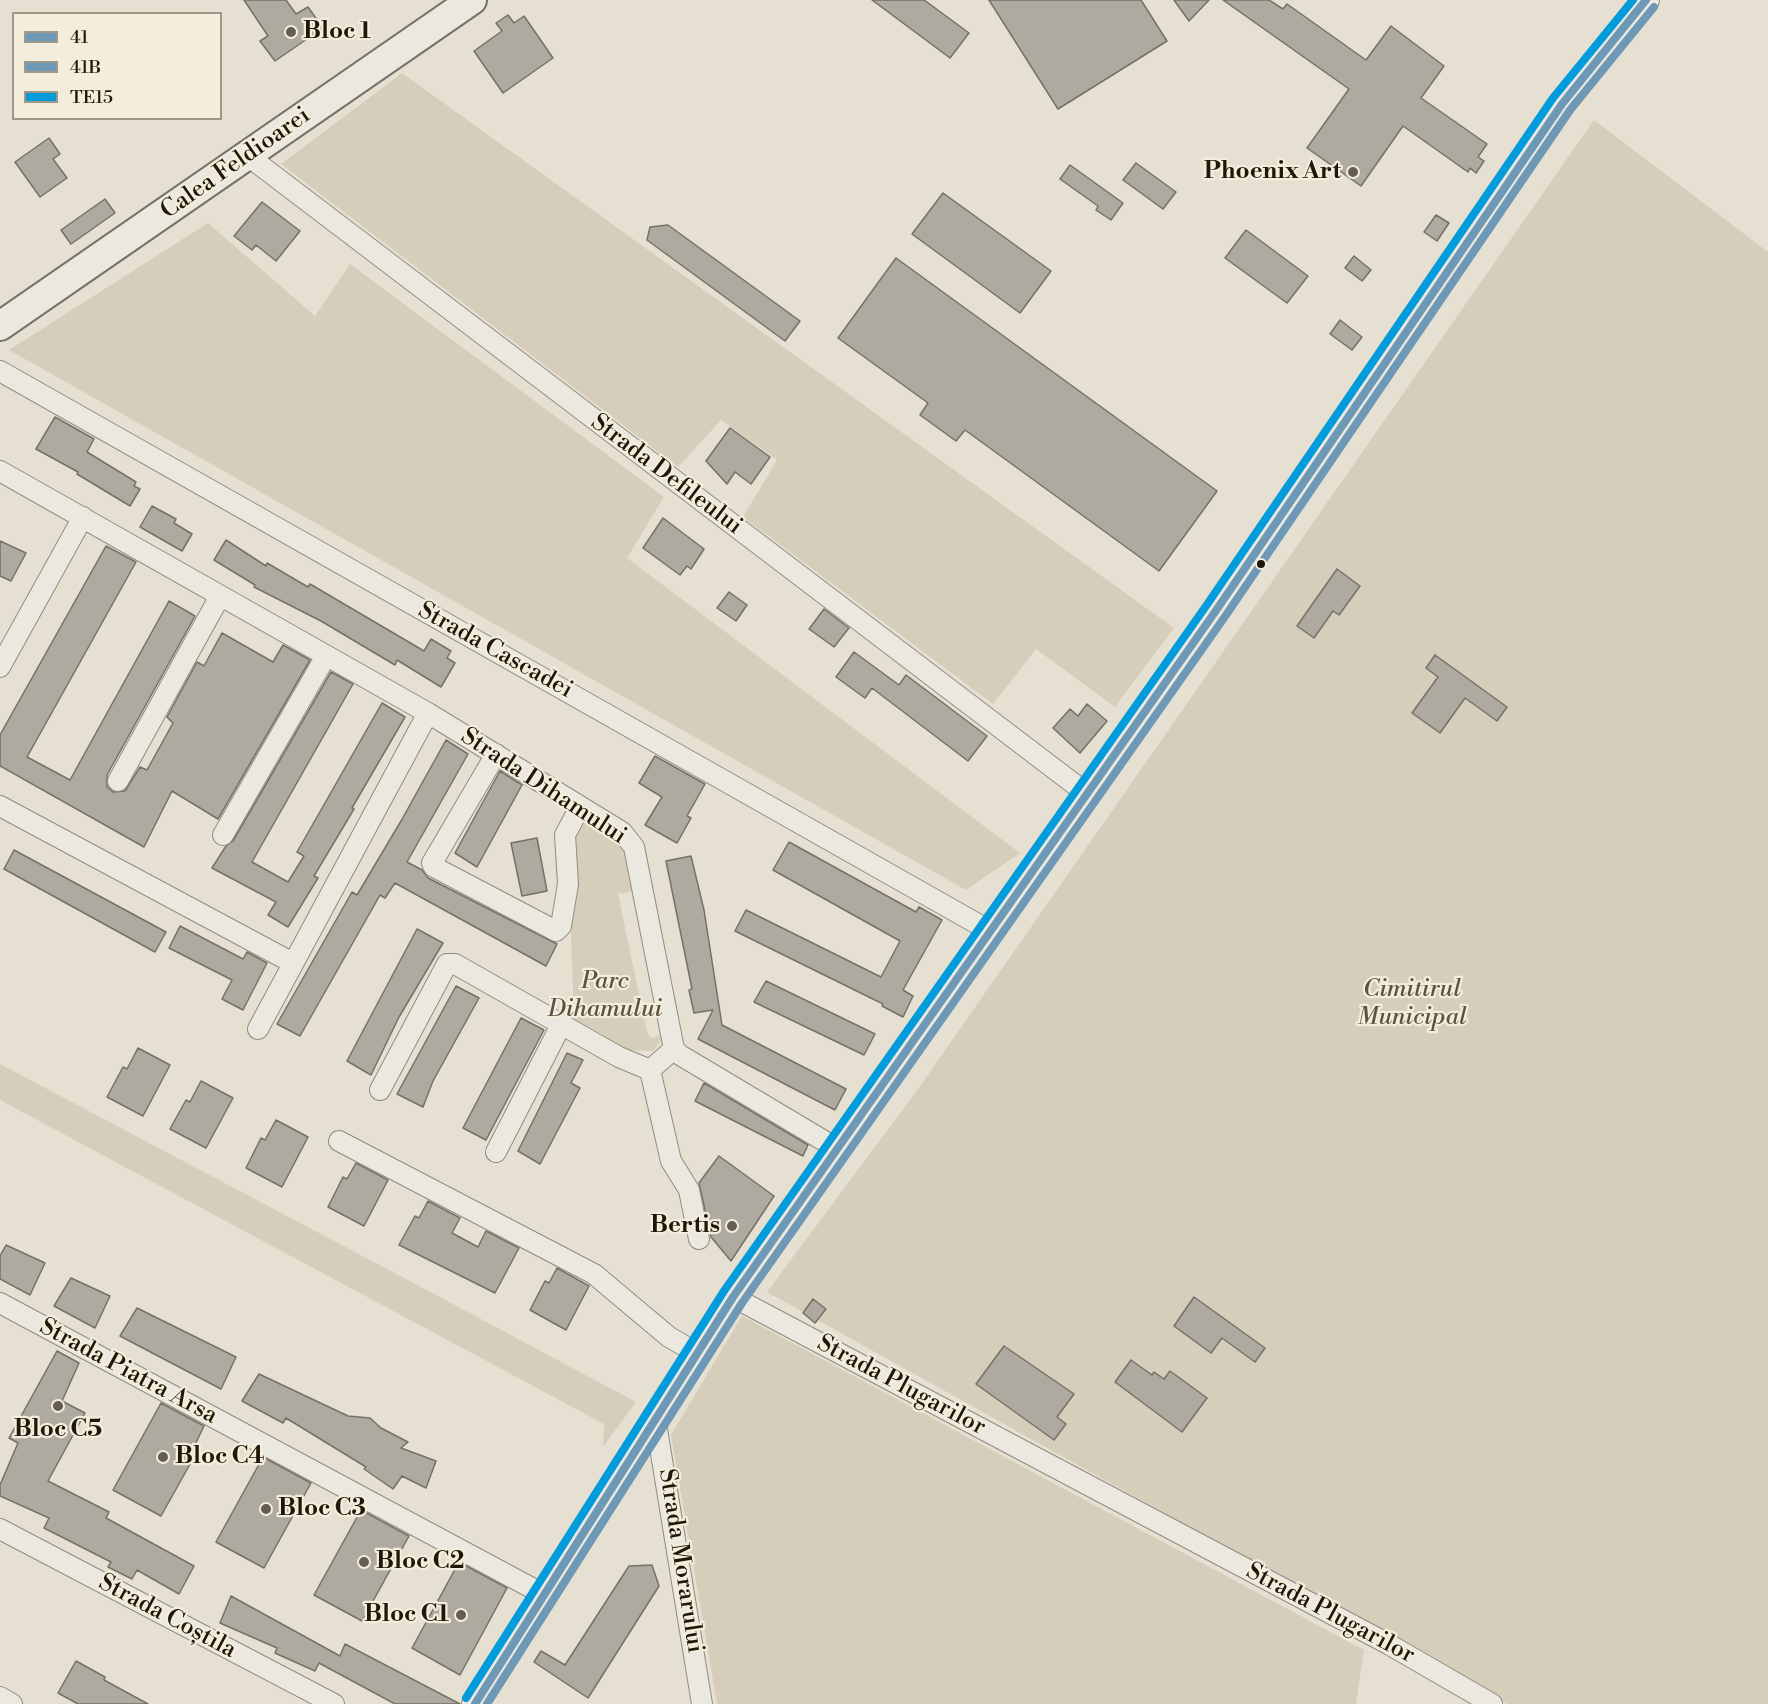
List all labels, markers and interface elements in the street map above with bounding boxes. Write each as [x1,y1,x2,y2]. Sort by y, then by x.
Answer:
legend [12,12,222,120]
place label: Bloc 1 [303,18,371,46]
marker: Bloc 1 [284,25,298,39]
text: 41 [70,26,88,49]
text: 41B [70,56,101,79]
text: TE15 [70,86,113,109]
street label: Calea Feldioarei [156,102,316,226]
place label: Phoenix Art [1204,158,1341,186]
marker: Phoenix Art [1346,165,1360,179]
street label: Strada Defileului [584,409,748,541]
unlabelled marker [1255,558,1267,570]
street label: Strada Cascadei [413,597,577,705]
street label: Strada Dihamului [455,723,631,851]
park label: Parc Dihamului [548,968,662,1024]
park label: Cimitirul Municipal [1357,976,1467,1032]
place label: Bertis [650,1212,720,1240]
marker: Bertis [725,1219,739,1233]
street label: Strada Piatra Arsa [34,1313,222,1431]
street label: Strada Plugarilor [812,1329,990,1443]
marker: Bloc C5 [51,1399,65,1413]
place label: Bloc C5 [14,1416,102,1444]
place label: Bloc C4 [175,1443,265,1471]
marker: Bloc C4 [156,1450,170,1464]
street label: Strada Morarului [651,1467,709,1655]
place label: Bloc C3 [278,1495,366,1523]
marker: Bloc C3 [259,1502,273,1516]
place label: Bloc C2 [376,1548,464,1576]
marker: Bloc C2 [357,1555,371,1569]
street label: Strada Plugarilor [1241,1557,1419,1671]
street label: Strada Coștila [93,1569,241,1665]
place label: Bloc C1 [364,1601,449,1629]
marker: Bloc C1 [454,1608,468,1622]

